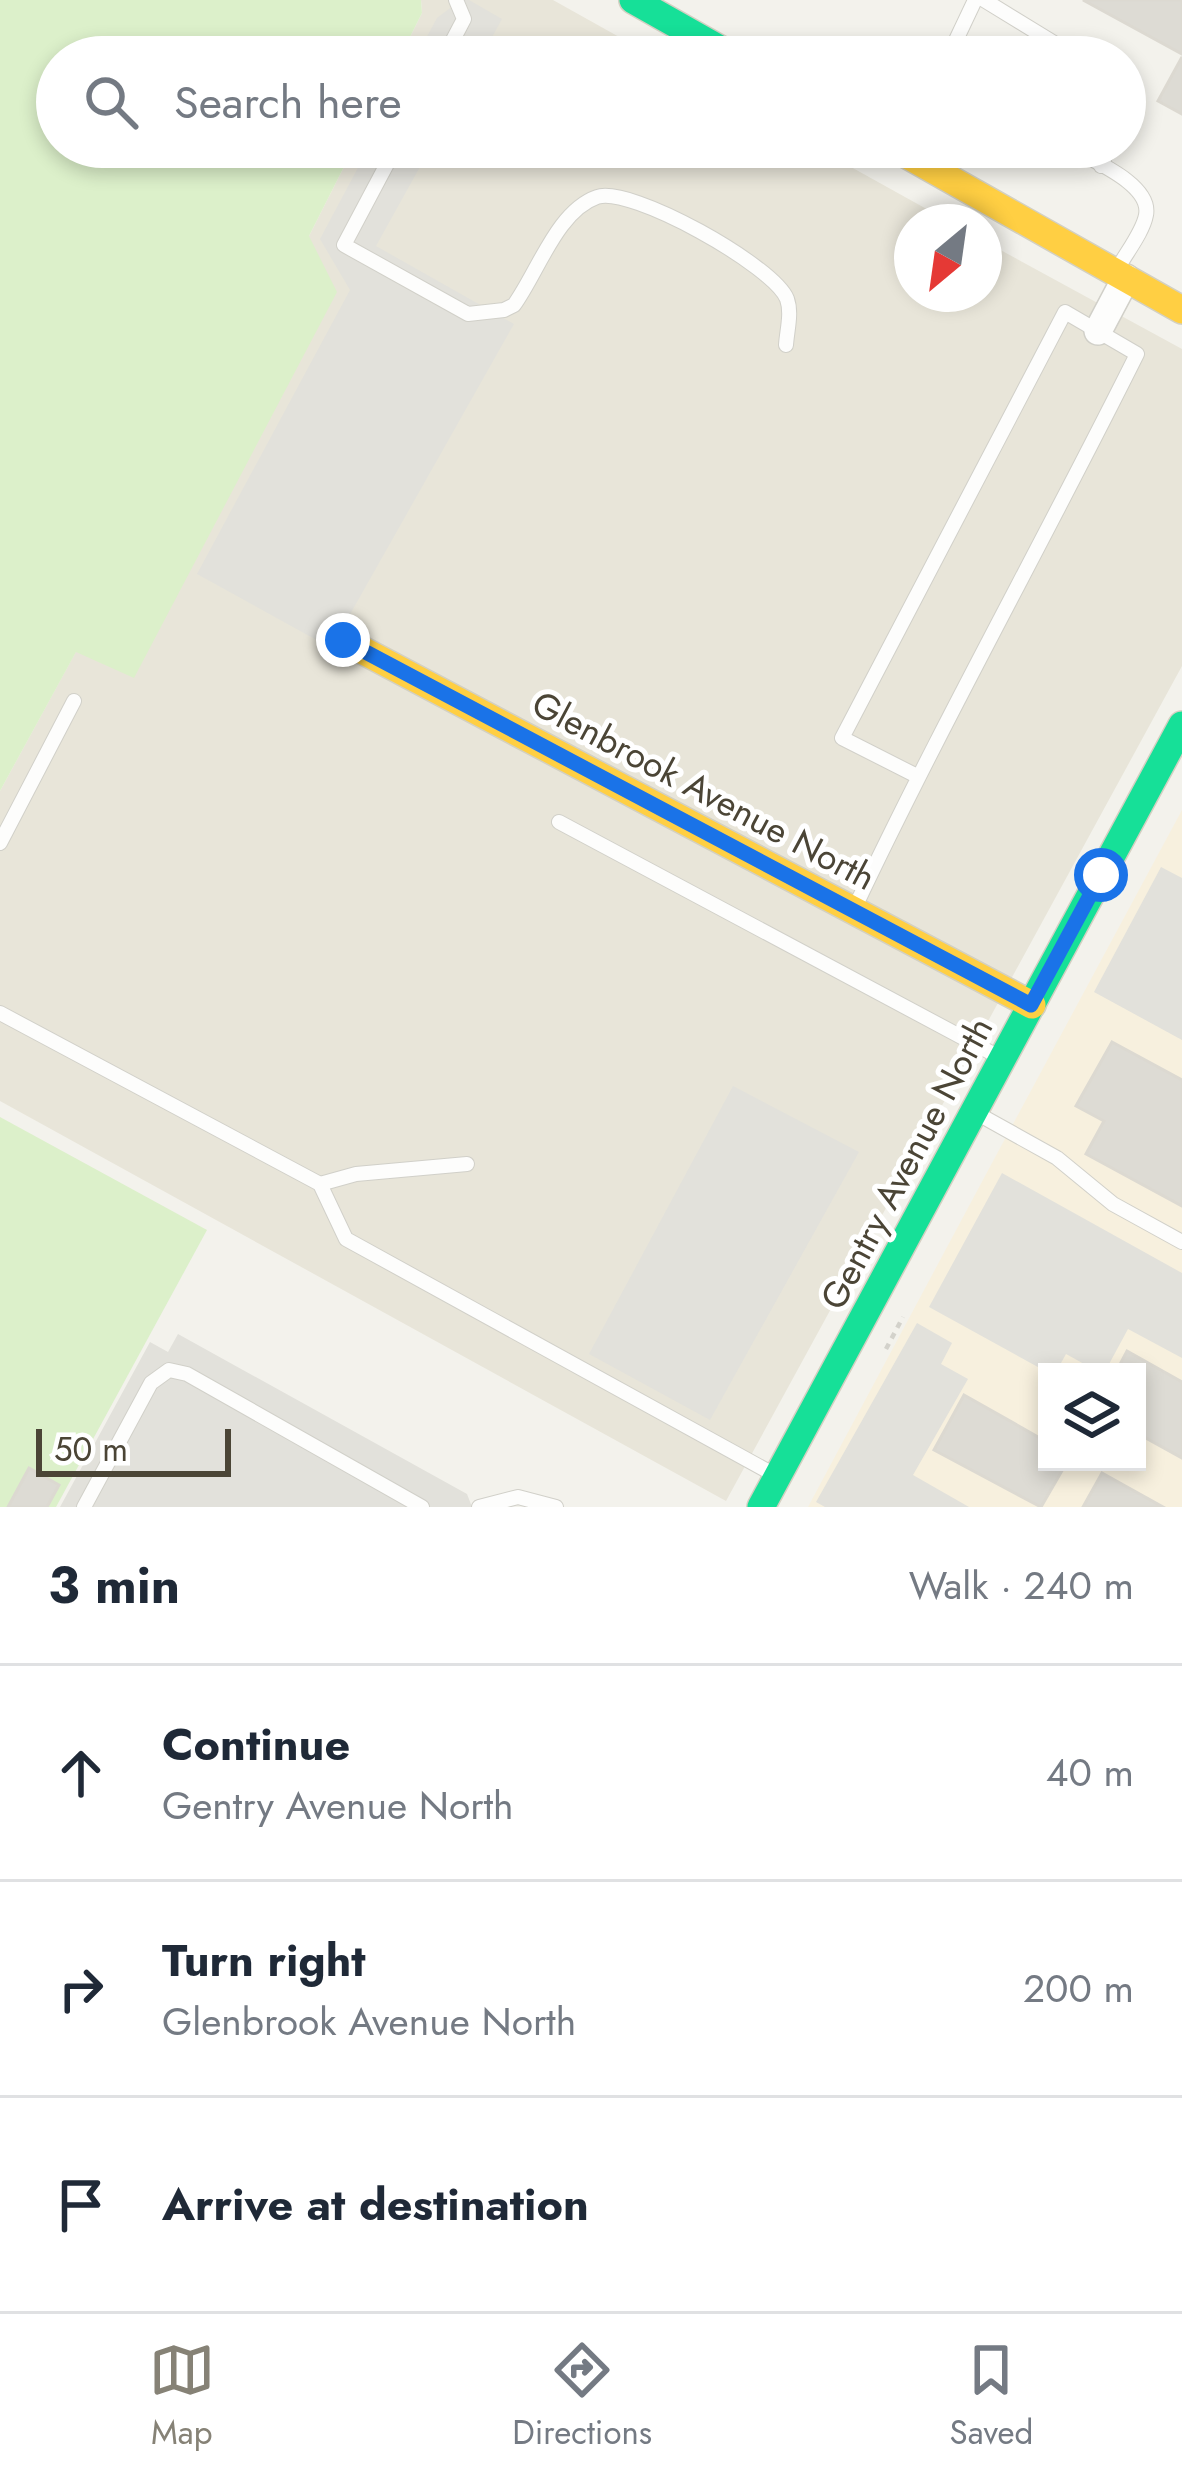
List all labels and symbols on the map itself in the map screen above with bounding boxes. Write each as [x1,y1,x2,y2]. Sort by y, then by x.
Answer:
north arrow [894,204,1002,312]
route end [316,613,370,667]
street label: Glenbrook Avenue North [523,677,885,903]
route start [1074,848,1128,902]
street label: Gentry Avenue North [807,1008,1005,1318]
scale bar [36,1423,231,1476]

